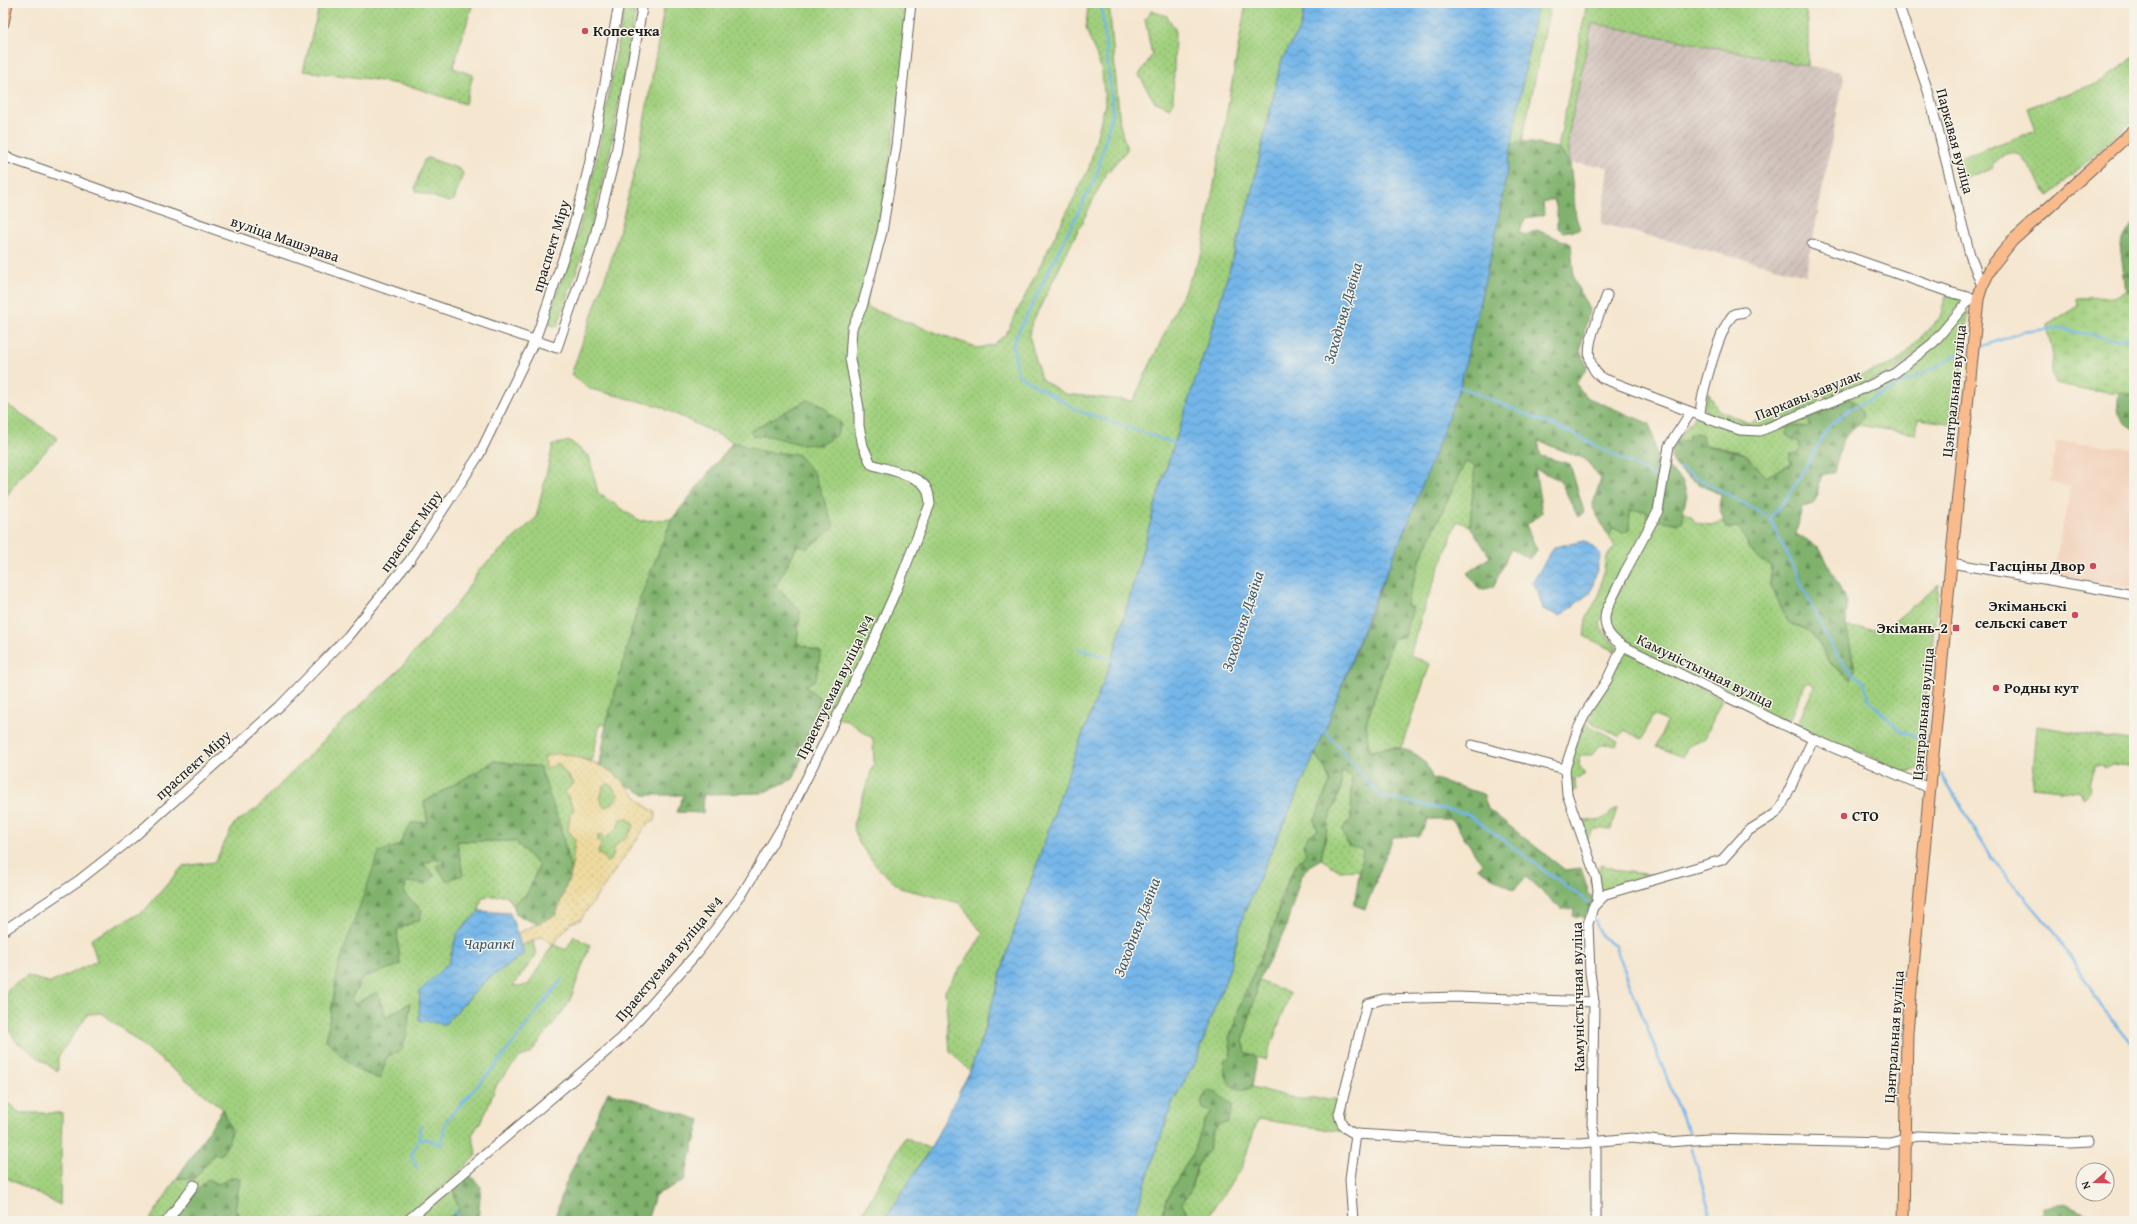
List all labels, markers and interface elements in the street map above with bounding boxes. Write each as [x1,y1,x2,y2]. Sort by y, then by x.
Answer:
place label: Копеечка [593,20,660,41]
marker: Копеечка [580,26,590,36]
street label: Паркавая вуліца [1931,86,1980,197]
street label: праспект Міру [526,197,575,295]
street label: вуліца Машэрава [228,210,343,267]
water label: Заходняя Дзвіна [1316,259,1368,367]
street label: Цэнтральная вуліца [1936,323,1971,458]
street label: Паркавы завулак [1752,364,1864,425]
street label: праспект Міру [374,485,447,576]
place label: Гасціны Двор [1990,555,2085,576]
marker: Гасціны Двор [2088,561,2098,571]
water label: Заходняя Дзвіна [1214,567,1270,674]
place label: Экіманьскі сельскі савет [1975,595,2068,633]
marker: Экіманьскі сельскі савет [2070,610,2080,620]
street label: Праектуемая вуліца №4 [790,611,879,763]
place label: Экімань-2 [1877,617,1948,638]
marker: Экімань-2 [1951,623,1961,633]
street label: Камуністычная вуліца [1633,628,1778,713]
street label: Цэнтральная вуліца [1906,646,1939,781]
place label: Родны кут [2004,677,2080,698]
marker: Родны кут [1991,683,2001,693]
street label: праспект Міру [150,724,236,805]
place label: СТО [1852,805,1879,826]
marker: СТО [1839,811,1849,821]
water label: Заходняя Дзвіна [1106,873,1166,980]
street label: Праектуемая вуліца №4 [610,891,728,1026]
street label: Камуністычная вуліца [1566,921,1589,1072]
water label: Чарапкі [463,931,515,955]
street label: Цэнтральная вуліца [1878,969,1909,1104]
north arrow [2075,1162,2115,1202]
text: N [2077,1179,2094,1192]

